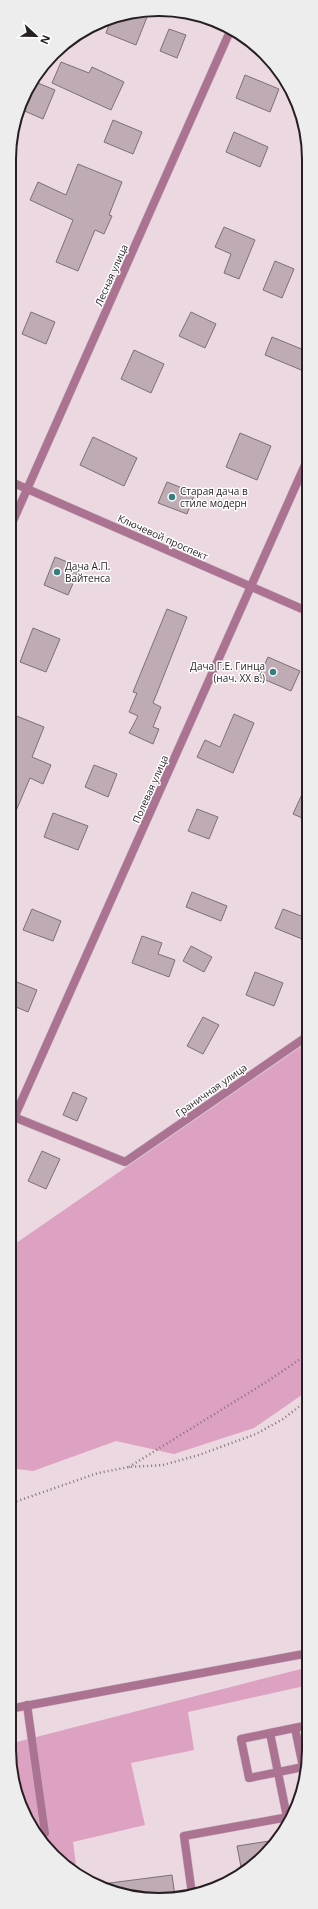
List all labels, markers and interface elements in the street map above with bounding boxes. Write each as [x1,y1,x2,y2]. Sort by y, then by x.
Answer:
north arrow [16,16,56,56]
text: N [37,33,54,47]
street label: Лесная улица [91,242,131,308]
place label: Старая дача в стиле модерн [180,484,248,510]
marker: Старая дача в стиле модерн [167,492,177,502]
street label: Ключевой проспект [116,511,211,563]
place label: Дача А.П. Вайтенса [65,559,110,585]
marker: Дача А.П. Вайтенса [52,567,62,577]
place label: Дача Г.Е. Гинца (нач. XX в.) [190,659,265,685]
marker: Дача Г.Е. Гинца (нач. XX в.) [268,667,278,677]
street label: Полевая улица [129,753,171,825]
street label: Граничная улица [172,1060,250,1120]

